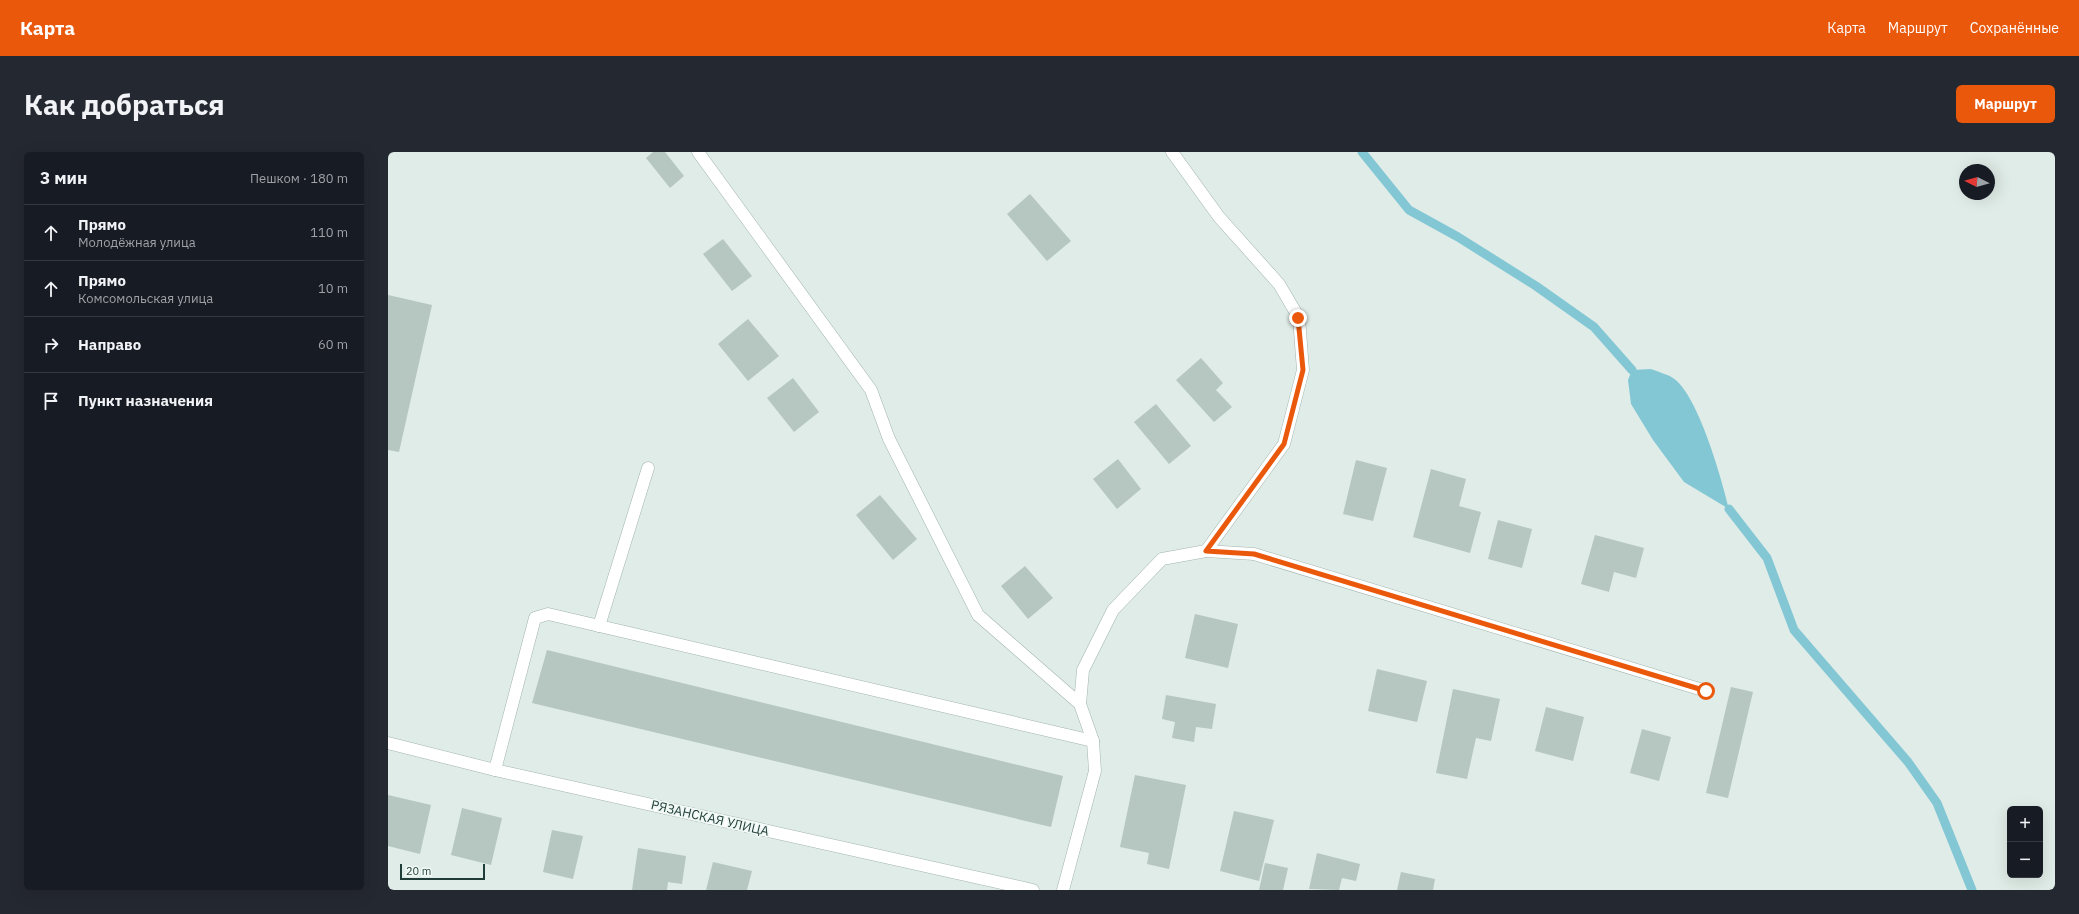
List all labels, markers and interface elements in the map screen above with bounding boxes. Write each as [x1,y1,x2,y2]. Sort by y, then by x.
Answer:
text: Карта [20,16,75,40]
text: Карта [1827,19,1866,37]
text: Маршрут [1888,19,1948,37]
text: Сохранённые [1970,19,2059,37]
button: Маршрут [1956,85,2055,123]
text: Как добраться [24,86,225,123]
north arrow [1959,164,1995,200]
text: 3 мин [40,167,87,189]
text: Пешком · 180 m [250,170,348,187]
text: Прямо [78,215,126,234]
icon: ahead [40,222,62,244]
text: 110 m [310,224,348,241]
text: Молодёжная улица [78,234,196,251]
text: Прямо [78,271,126,290]
icon: ahead [40,278,62,300]
text: 10 m [318,280,348,297]
text: Комсомольская улица [78,290,213,307]
route end [1289,309,1307,327]
icon: right [40,334,62,356]
text: Направо [78,335,141,354]
text: 60 m [318,336,348,353]
icon: arrive [40,390,62,412]
text: Пункт назначения [78,391,213,410]
route start [1697,682,1715,700]
street label: РЯЗАНСКАЯ УЛИЦА [649,796,771,840]
map controls [2007,806,2043,878]
button: + [2007,806,2043,842]
button: − [2007,842,2043,878]
scale bar [400,862,485,881]
text: 20 m [406,864,431,878]

